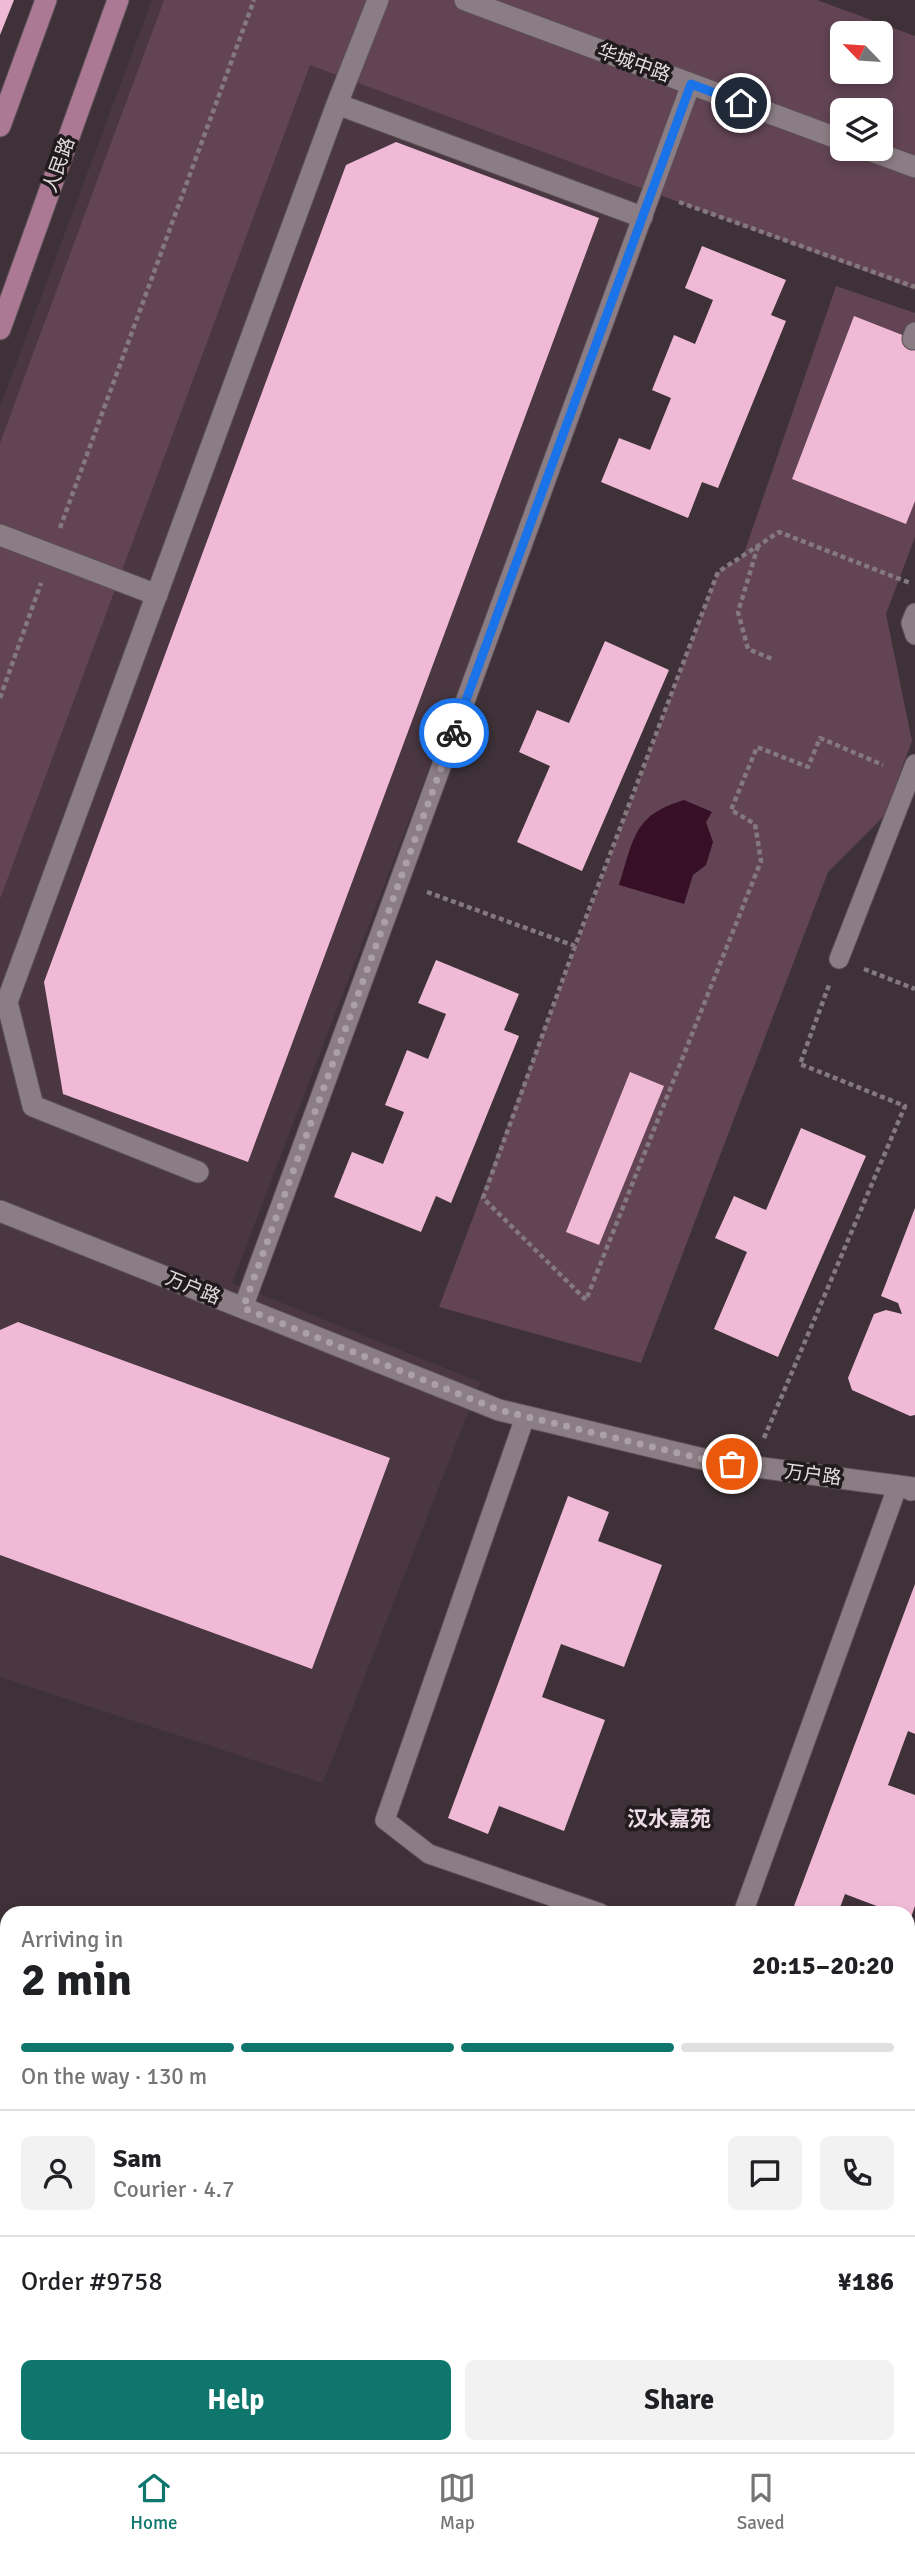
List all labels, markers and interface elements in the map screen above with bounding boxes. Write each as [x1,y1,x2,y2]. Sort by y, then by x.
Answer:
north arrow [830,21,892,84]
map controls [830,21,893,161]
street label: 华城中路 [594,39,674,87]
pin [711,73,771,133]
icon: home [722,84,760,122]
button: layers [830,98,893,161]
street label: 人民路 [38,134,80,196]
courier [419,698,489,768]
icon: bike [435,714,473,752]
street label: 万户路 [162,1266,224,1310]
pin [702,1434,762,1494]
icon: bag [713,1445,751,1483]
street label: 万户路 [783,1460,843,1490]
district label: 汉水嘉苑 [627,1806,711,1832]
text: Arriving in [21,1925,123,1954]
text: 20:15–20:20 [752,1950,894,1982]
text: 2 min [21,1952,132,2008]
text: On the way · 130 m [21,2062,207,2091]
button: person [21,2136,95,2210]
button: chat [728,2136,802,2210]
button: phone [820,2136,894,2210]
text: Sam [113,2143,162,2175]
text: Courier · 4.7 [113,2175,234,2204]
text: Order #9758 [21,2266,162,2298]
text: ¥186 [838,2266,894,2298]
button: Help [21,2360,451,2440]
button: Share [465,2360,894,2440]
tab: Home [130,2469,178,2535]
tab: Map [438,2469,476,2535]
tab: Saved [737,2469,785,2535]

